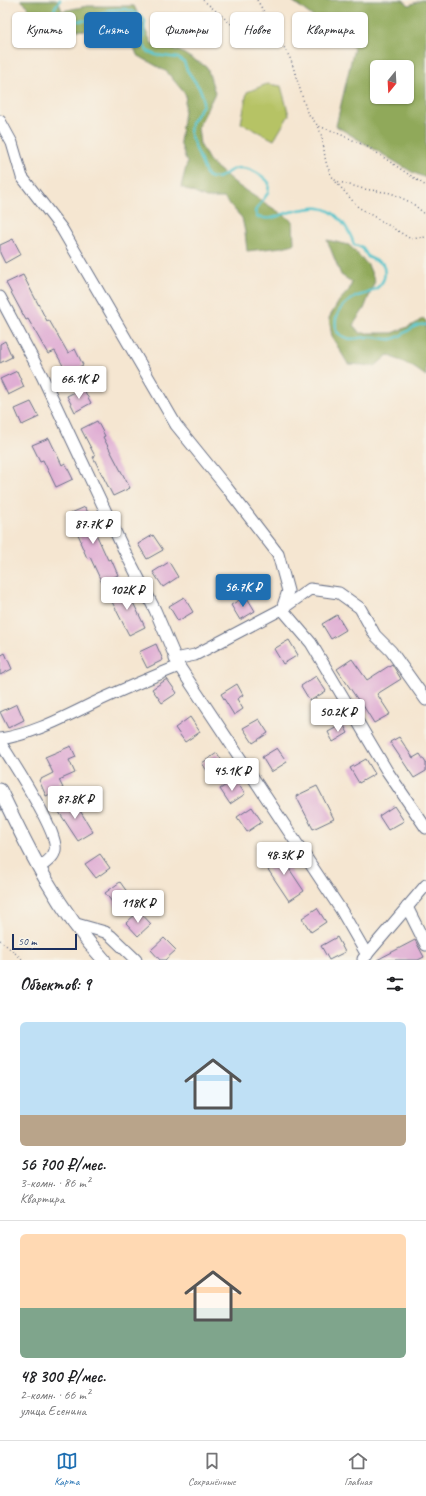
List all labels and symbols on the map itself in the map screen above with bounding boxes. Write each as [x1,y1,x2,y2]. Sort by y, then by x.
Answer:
north arrow [370,60,414,104]
pin: 66.1K ₽ [42,366,116,400]
pin: 87.7K ₽ [56,511,130,545]
pin: 56.7K ₽ [206,574,280,608]
pin: 102K ₽ [94,577,160,611]
pin: 50.2K ₽ [301,699,375,733]
pin: 45.1K ₽ [195,758,269,792]
pin: 87.8K ₽ [38,786,112,820]
pin: 48.3K ₽ [247,842,321,876]
pin: 118K ₽ [105,890,171,924]
scale bar [12,932,77,951]

